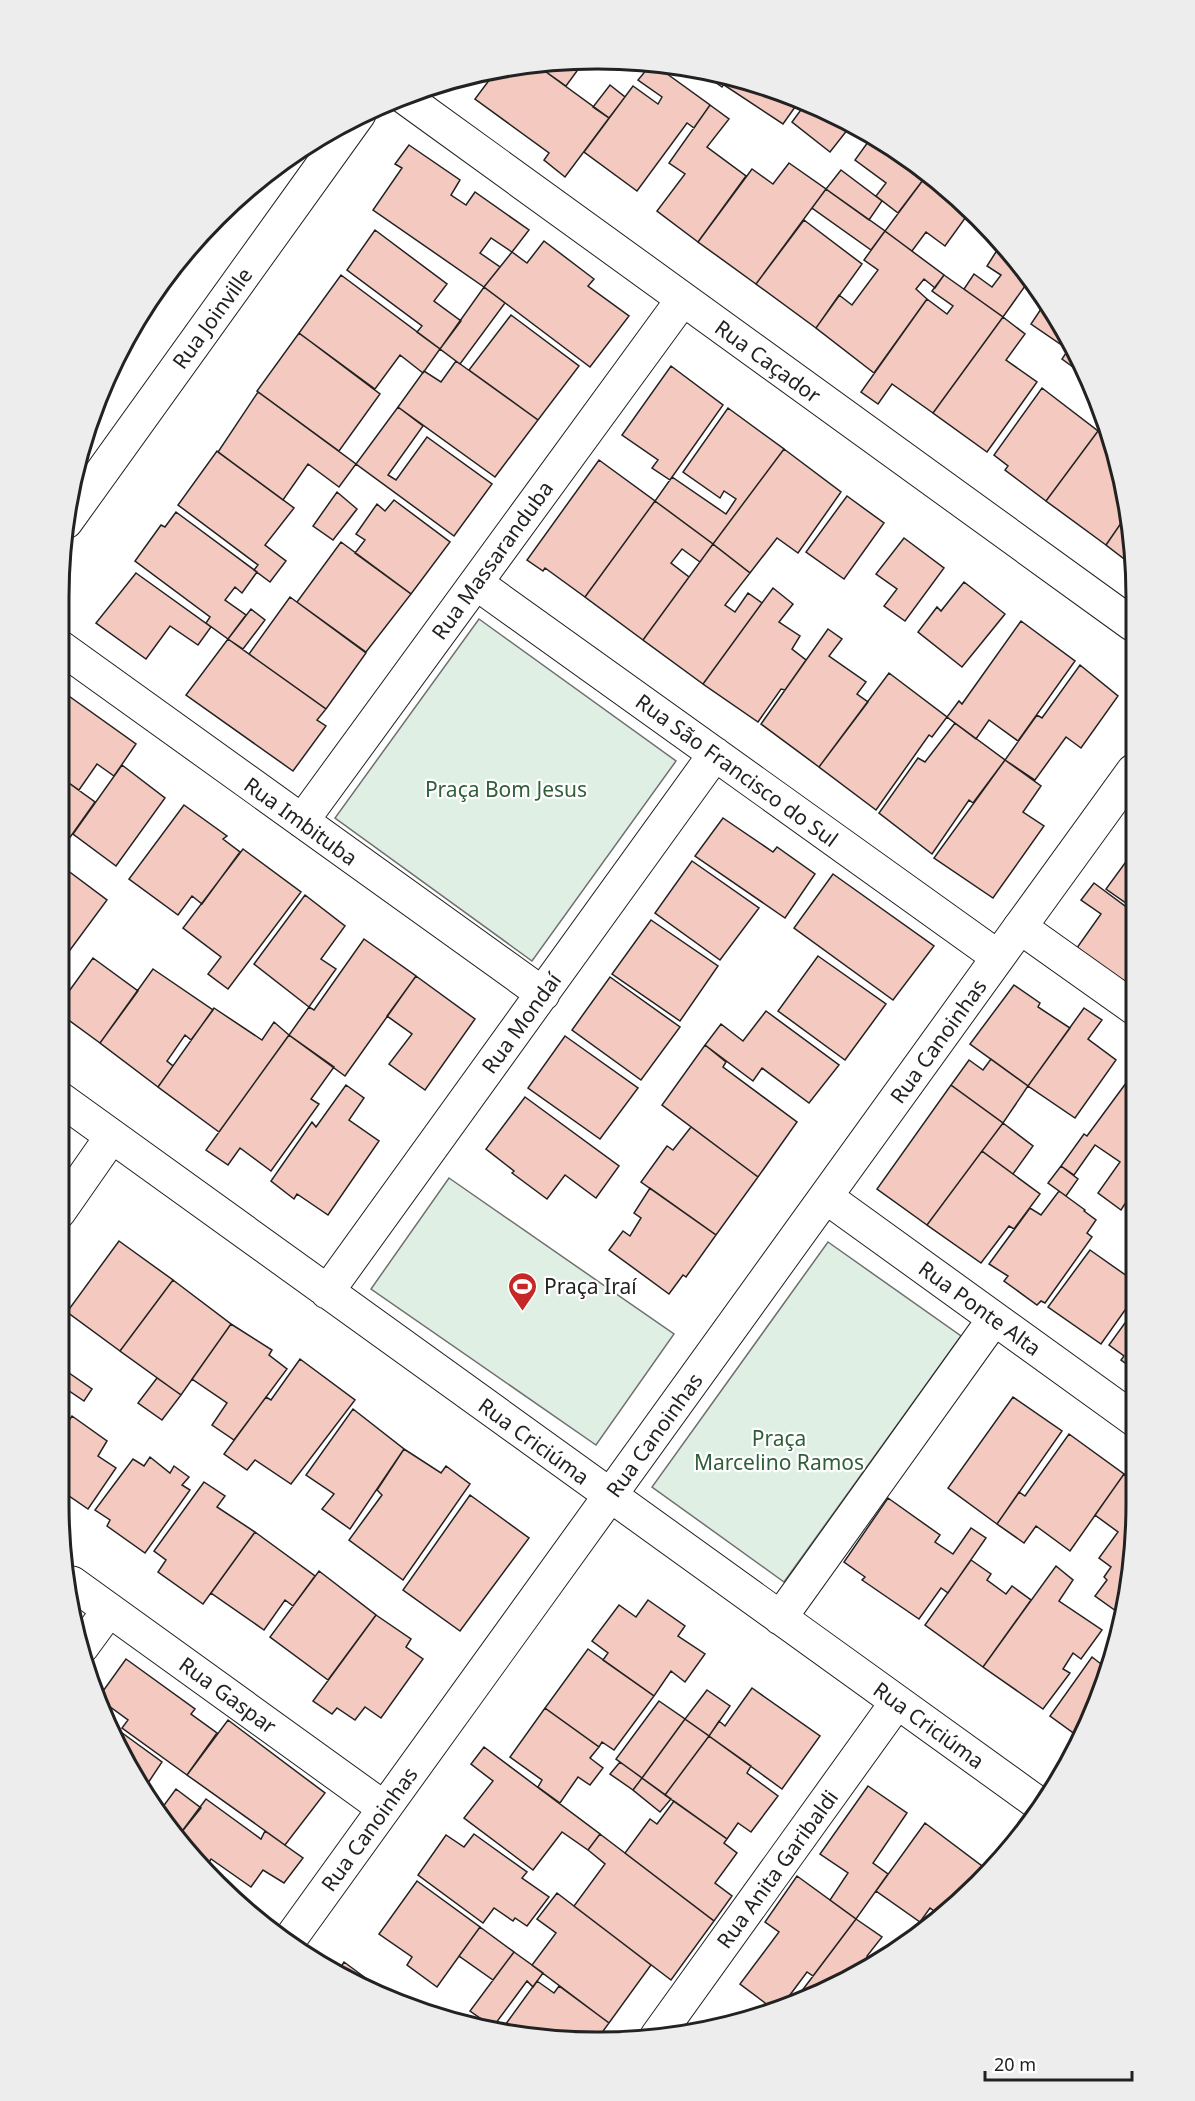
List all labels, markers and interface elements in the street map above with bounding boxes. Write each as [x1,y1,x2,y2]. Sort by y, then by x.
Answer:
street label: Rua Joinville [166,262,258,374]
street label: Rua Caçador [709,313,827,409]
street label: Rua Massaranduba [425,475,559,645]
street label: Rua São Francisco do Sul [630,687,844,853]
street label: Rua Imbituba [239,770,363,872]
park label: Praça Bom Jesus [425,775,587,803]
street label: Rua Mondaí [475,967,567,1079]
street label: Rua Canoinhas [883,973,993,1109]
street label: Rua Ponte Alta [913,1254,1047,1362]
sports icon: Praça Iraí [507,1270,539,1312]
place label: Praça Iraí [544,1272,637,1300]
street label: Rua Canoinhas [599,1367,709,1503]
street label: Rua Criciúma [473,1391,595,1491]
park label: Praça Marcelino Ramos [694,1424,864,1476]
street label: Rua Gaspar [174,1650,283,1740]
street label: Rua Criciúma [868,1675,990,1775]
street label: Rua Canoinhas [314,1761,424,1897]
street label: Rua Anita Garibaldi [710,1784,844,1954]
scale bar [985,2044,1132,2082]
text: 20 m [994,2052,1036,2076]

